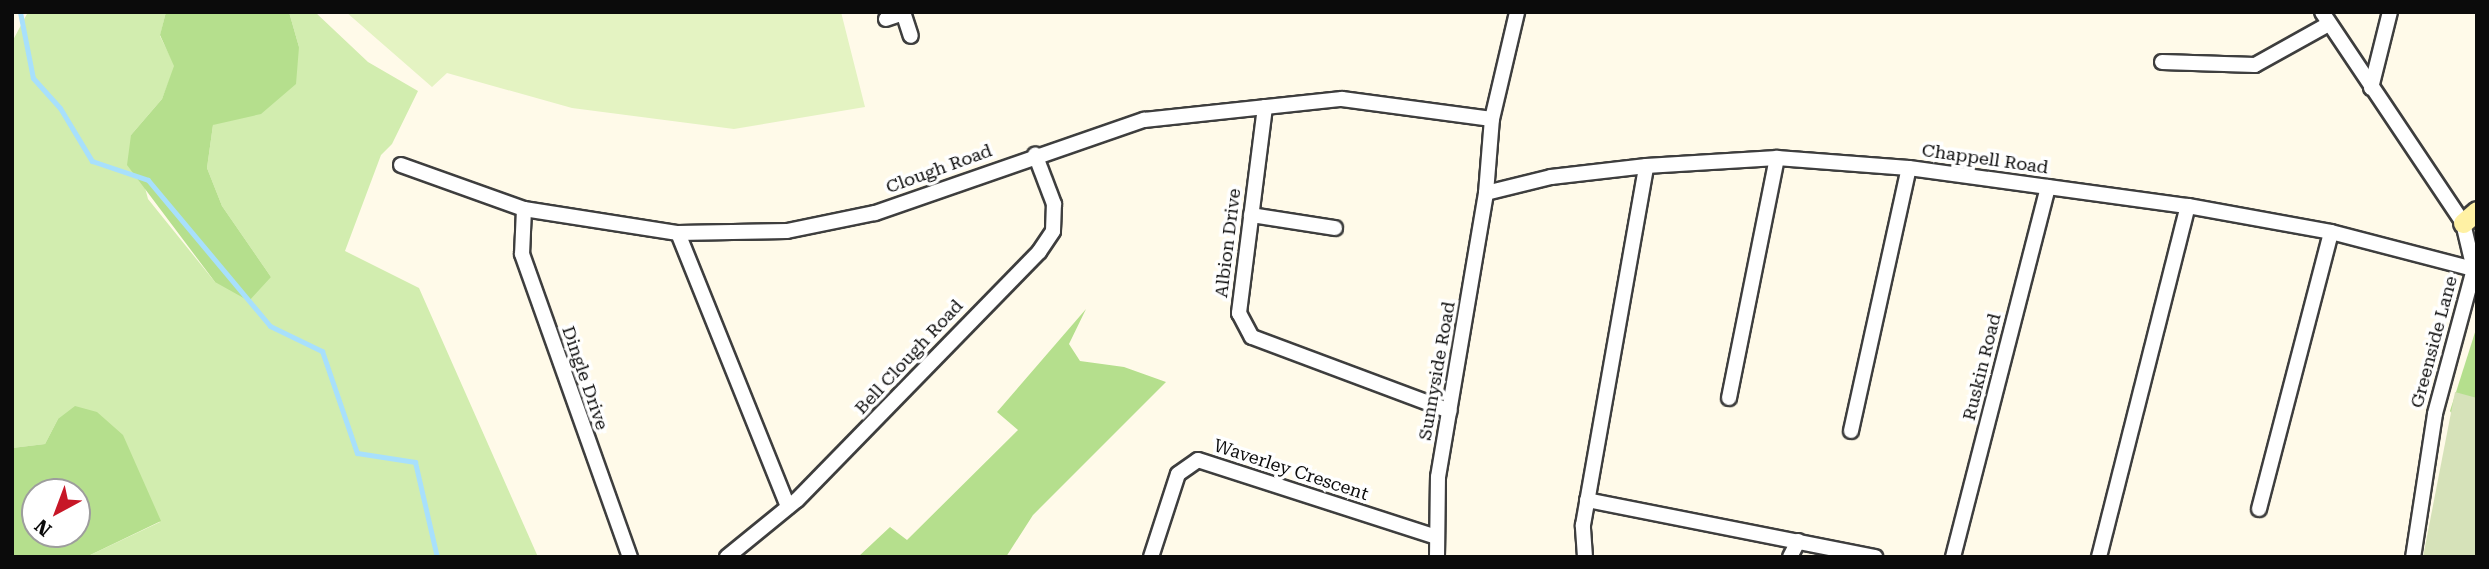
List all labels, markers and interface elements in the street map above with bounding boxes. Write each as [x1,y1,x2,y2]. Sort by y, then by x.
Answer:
street label: Chappell Road [1920,139,2050,179]
street label: Clough Road [883,140,995,198]
street label: Albion Drive [1211,187,1245,299]
street label: Greenside Lane [2406,274,2462,410]
street label: Bell Clough Road [850,295,968,419]
street label: Sunnyside Road [1414,300,1460,442]
street label: Ruskin Road [1958,311,2006,423]
street label: Dingle Drive [557,323,613,433]
street label: Waverley Crescent [1211,435,1371,505]
north arrow [21,478,91,548]
text: N [30,514,56,541]

